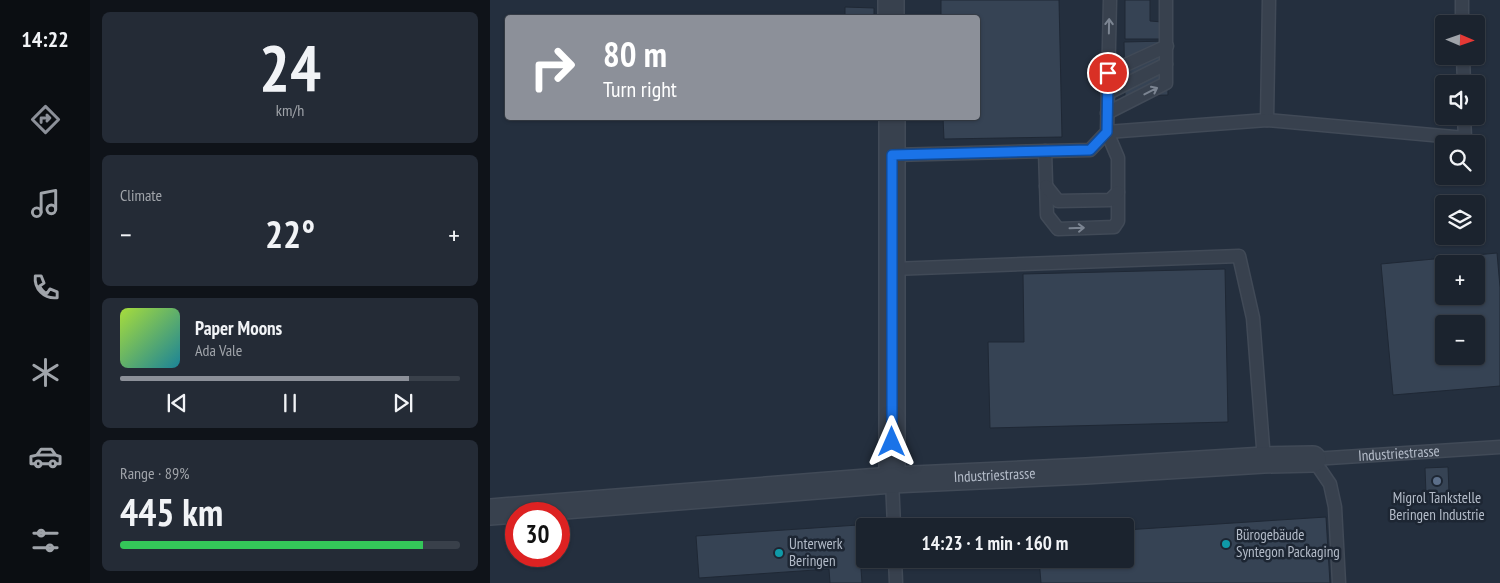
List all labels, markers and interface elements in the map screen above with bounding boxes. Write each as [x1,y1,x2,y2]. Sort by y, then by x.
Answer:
north arrow [1435,15,1485,65]
map controls [1435,15,1485,365]
one-way arrow [1104,19,1114,35]
text: 14:22 [21,25,69,53]
text: 24 [259,25,321,109]
text: 80 m [603,31,667,77]
icon: right [520,35,585,100]
pin [1087,52,1129,94]
icon: arrive [1094,59,1122,87]
text: Turn right [603,75,677,103]
button: sound [1435,75,1485,125]
one-way arrow [1143,86,1158,95]
text: km/h [276,100,304,120]
icon: directions [28,102,63,137]
button: search [1435,135,1485,185]
text: Climate [120,185,162,205]
icon: music [28,186,63,221]
button: layers [1435,195,1485,245]
text: 22° [265,209,315,258]
text: − [120,216,132,253]
text: + [448,216,460,253]
one-way arrow [1069,223,1085,233]
button: + [1435,255,1485,305]
icon: phone [28,270,63,305]
button: − [1435,315,1485,365]
text: Paper Moons [195,316,282,340]
text: Ada Vale [195,340,242,360]
icon: climate [28,355,63,390]
icon: previous [163,389,191,417]
icon: pause [276,389,304,417]
icon: next [389,389,417,417]
position arrow [865,415,917,467]
icon: car [28,439,63,474]
street label: Industriestrasse [1358,441,1440,465]
text: Range · 89% [120,463,189,483]
street label: Industriestrasse [953,463,1036,486]
marker: Migrol Tankstelle Beringen Industrie [1431,475,1443,487]
text: 445 km [120,487,223,536]
place label: Migrol Tankstelle Beringen Industrie [1389,488,1485,524]
speed limit sign: 30 [505,502,570,567]
icon: filters [28,523,63,558]
place label: Bürogebäude Syntegon Packaging [1236,525,1340,561]
text: 14:23 · 1 min · 160 m [922,531,1068,555]
place label: Unterwerk Beringen [789,534,843,570]
marker: Bürogebäude Syntegon Packaging [1220,538,1232,550]
marker: Unterwerk Beringen [773,547,785,559]

